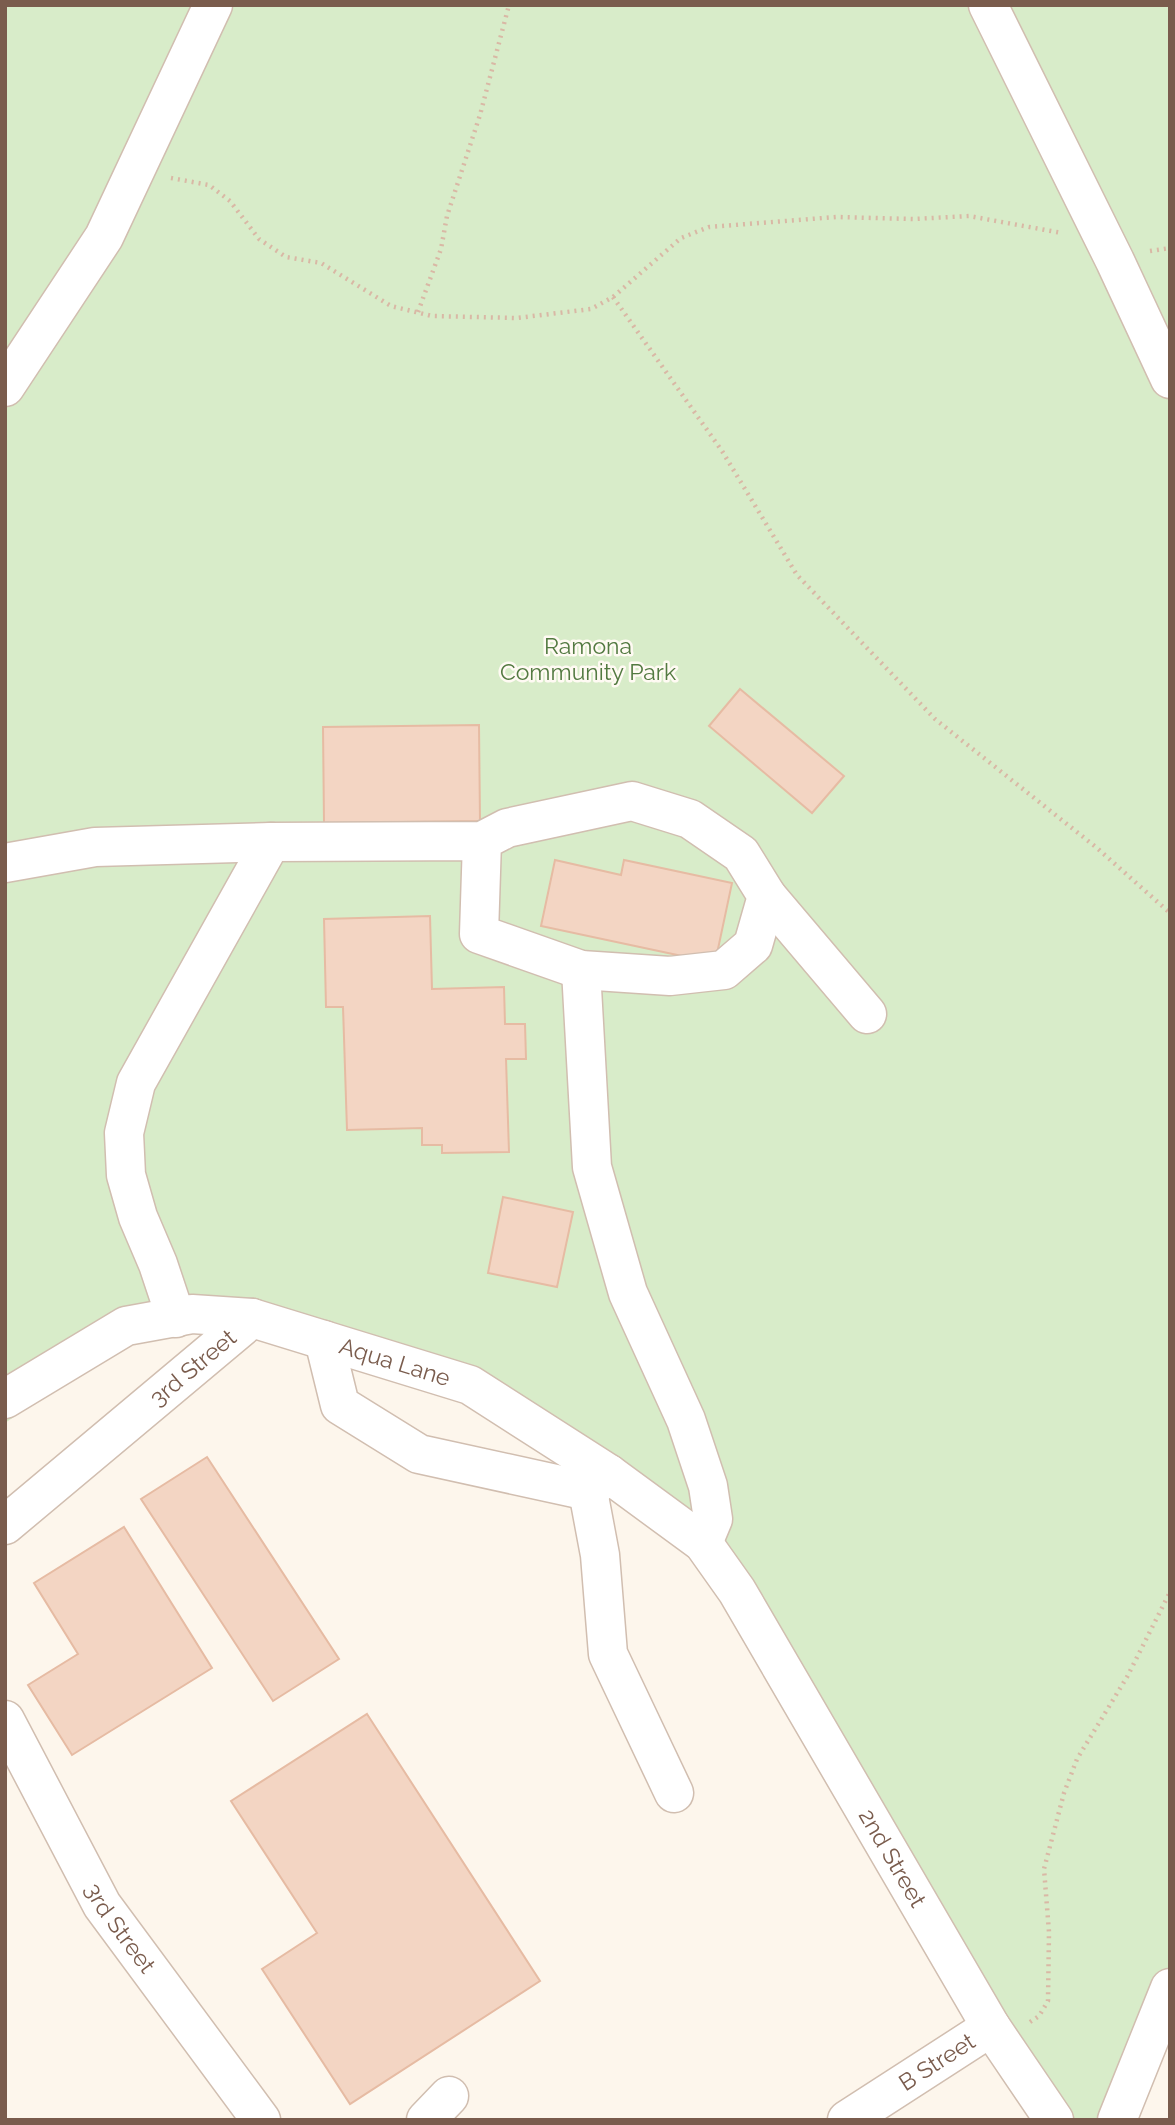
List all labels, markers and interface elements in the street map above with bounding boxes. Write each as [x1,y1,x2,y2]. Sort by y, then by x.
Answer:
park label: Ramona Community Park [500,632,676,685]
street label: 3rd Street [144,1323,241,1411]
street label: Aqua Lane [336,1332,454,1391]
street label: 2nd Street [854,1804,932,1912]
street label: 3rd Street [80,1878,162,1978]
street label: B Street [894,2027,980,2096]

